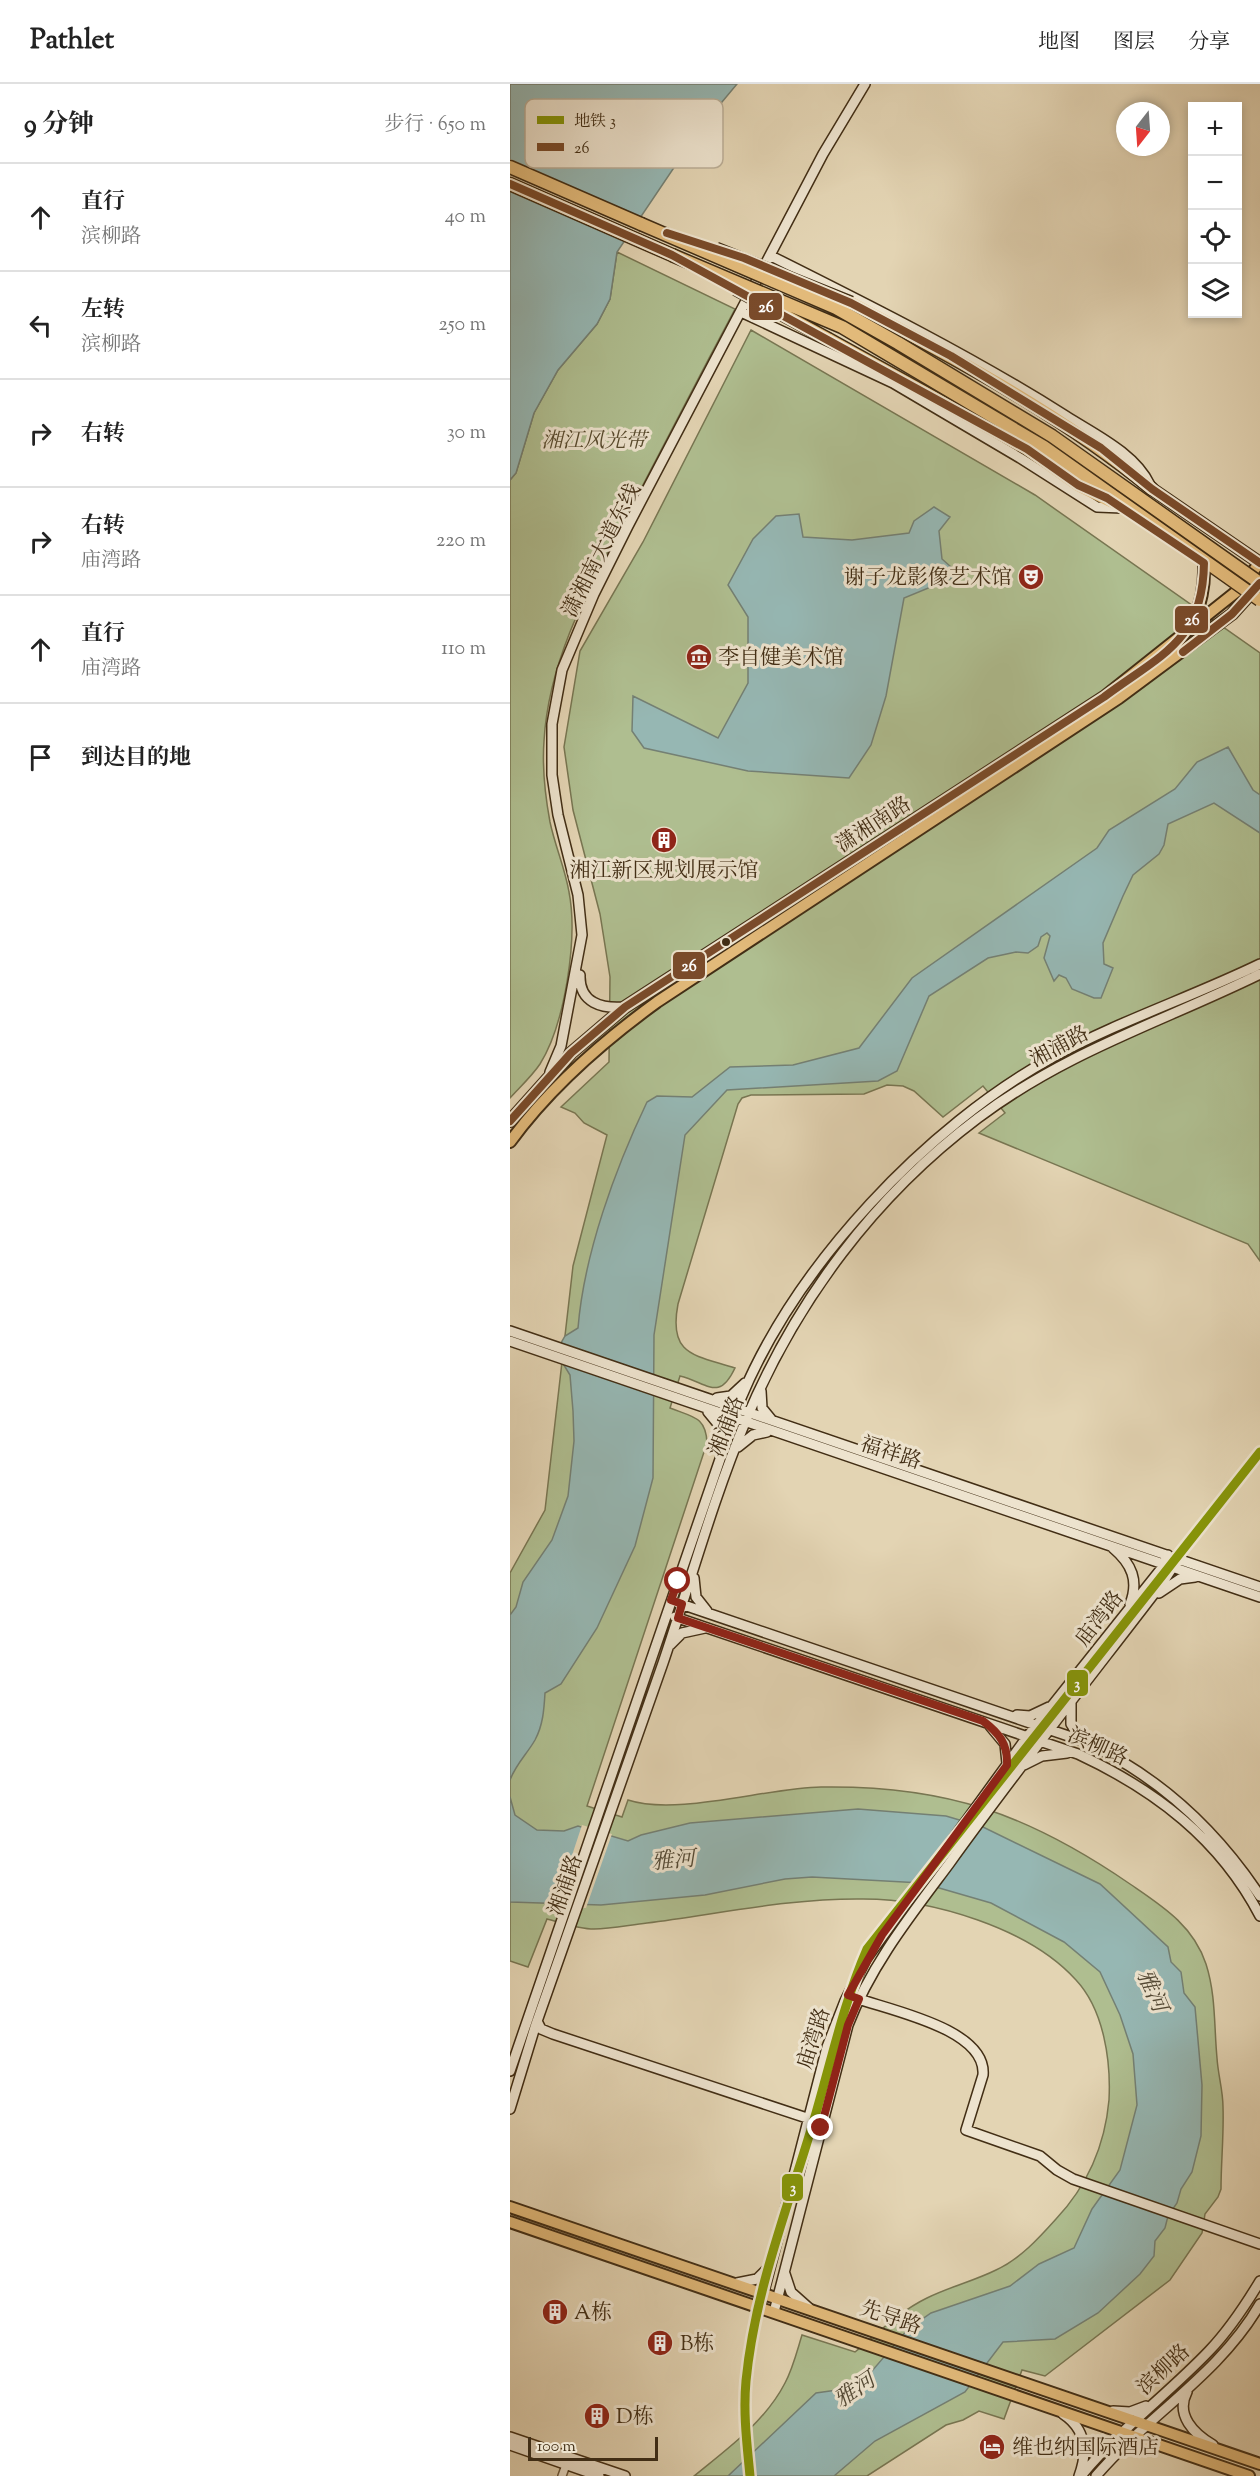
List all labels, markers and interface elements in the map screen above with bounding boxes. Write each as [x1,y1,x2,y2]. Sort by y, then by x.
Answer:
text: Pathlet [30,21,114,61]
text: 地图 [1038,28,1080,58]
text: 图层 [1113,28,1155,58]
text: 分享 [1188,28,1230,58]
legend [525,99,723,168]
north arrow [1116,102,1170,156]
map controls [1188,102,1242,318]
button: + [1188,102,1242,156]
text: 9 分钟 [24,107,94,144]
text: 步行 · 650 m [384,111,486,140]
text: 地铁 3 [574,111,616,134]
text: 26 [574,138,589,161]
button: − [1188,156,1242,210]
text: 直行 [81,187,125,219]
icon: ahead [24,201,57,234]
text: 40 m [445,203,486,232]
button: locate [1188,210,1242,264]
text: 滨柳路 [81,223,141,252]
button: layers [1188,264,1242,318]
line badge: 26 [748,292,783,321]
text: 左转 [81,295,125,327]
text: 26 [758,297,774,320]
icon: left [24,309,57,342]
text: 250 m [438,311,486,340]
text: 滨柳路 [81,331,141,360]
icon: right [24,417,57,450]
text: 右转 [81,419,125,451]
text: 30 m [447,419,486,448]
park label: 湘江风光带 [542,427,649,457]
street label: 潇湘南大道东线 [556,479,650,623]
text: 右转 [81,511,125,543]
icon: right [24,525,57,558]
text: 220 m [436,527,486,556]
text: 庙湾路 [81,547,141,576]
theatre icon: 谢子龙影像艺术馆 [1016,562,1046,592]
place label: 谢子龙影像艺术馆 [844,564,1012,594]
line badge: 26 [1174,605,1209,634]
text: 26 [1184,610,1200,633]
text: 直行 [81,619,125,651]
icon: ahead [24,633,57,666]
text: 110 m [441,635,486,664]
museum icon: 李自健美术馆 [684,642,714,672]
place label: 李自健美术馆 [718,644,844,674]
text: 庙湾路 [81,655,141,684]
icon: arrive [24,741,57,774]
text: 到达目的地 [81,743,191,775]
street label: 潇湘南路 [831,790,917,861]
building icon: 湘江新区规划展示馆 [649,825,679,855]
place label: 湘江新区规划展示馆 [570,857,759,887]
unlabelled marker [720,936,732,948]
line badge: 26 [672,951,706,980]
text: 26 [681,956,697,979]
street label: 湘浦路 [1025,1020,1095,1076]
street label: 湘浦路 [703,1392,753,1462]
street label: 福祥路 [856,1430,925,1478]
route start [664,1567,690,1593]
street label: 庙湾路 [1069,1585,1132,1653]
line badge: 3 [1066,1669,1089,1697]
text: 3 [1074,1674,1081,1697]
street label: 滨柳路 [1062,1721,1132,1774]
water label: 雅河 [650,1844,701,1880]
street label: 湘浦路 [542,1851,591,1920]
water label: 雅河 [1127,1965,1175,2021]
street label: 庙湾路 [791,2004,839,2073]
route end [807,2114,833,2140]
line badge: 3 [781,2173,804,2202]
text: 3 [790,2178,797,2201]
street label: 先导路 [856,2294,925,2343]
building icon: A栋 [540,2297,570,2327]
place label: A栋 [574,2299,612,2329]
building icon: B栋 [645,2328,675,2358]
place label: B栋 [680,2330,714,2360]
street label: 滨柳路 [1131,2338,1198,2403]
water label: 雅河 [828,2364,886,2417]
building icon: D栋 [582,2401,612,2431]
place label: D栋 [616,2403,654,2433]
hotel icon: 维也纳国际酒店 [977,2432,1007,2462]
scale bar [528,2434,658,2462]
place label: 维也纳国际酒店 [1012,2434,1159,2464]
text: 100 m [537,2436,576,2459]

